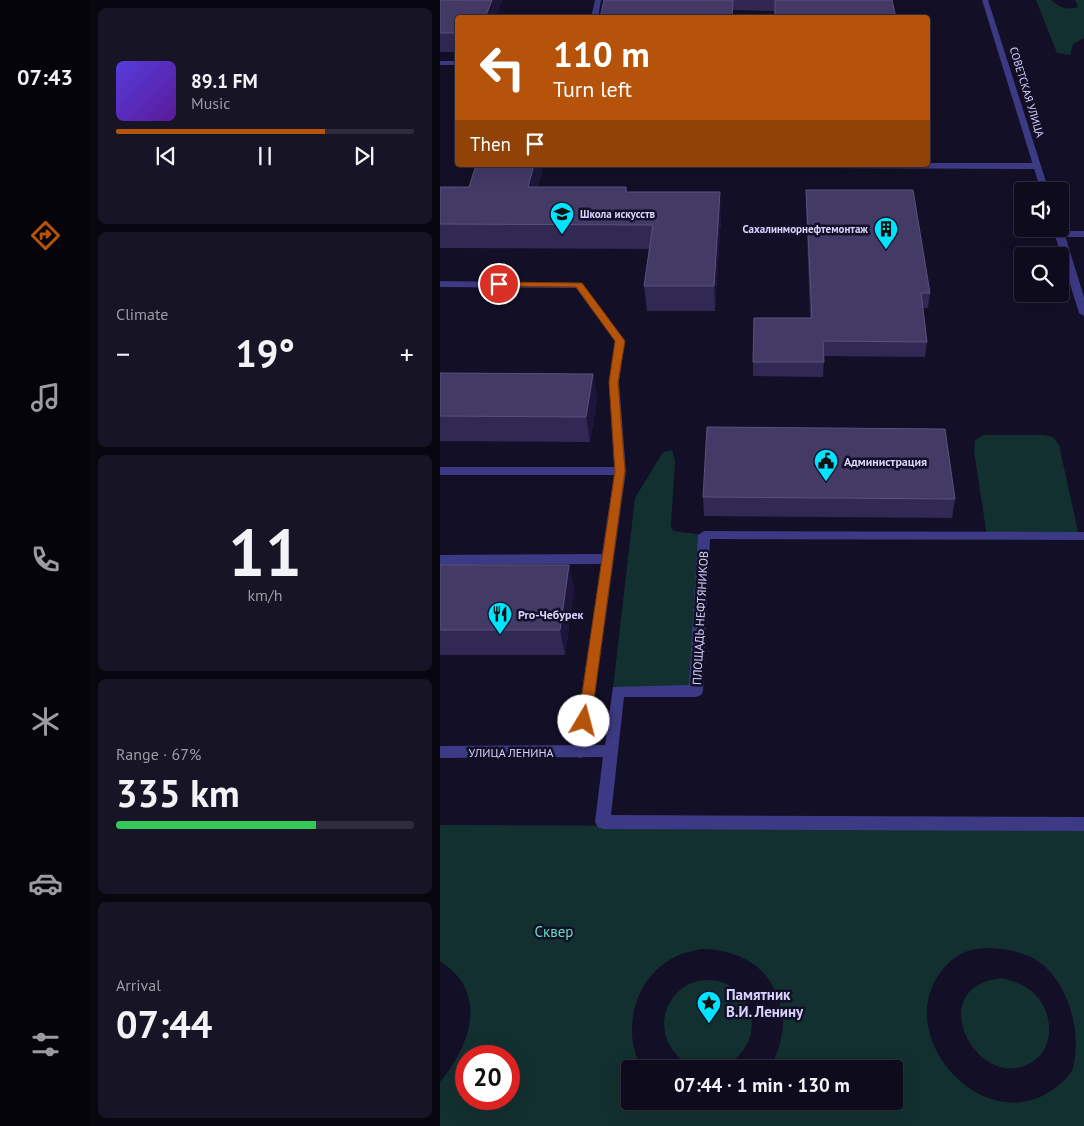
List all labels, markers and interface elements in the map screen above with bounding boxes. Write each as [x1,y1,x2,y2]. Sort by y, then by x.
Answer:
text: 110 m [553,31,650,77]
icon: left [470,35,535,100]
street label: СОВЕТСКАЯ УЛИЦА [1007,45,1048,139]
text: 07:43 [17,63,73,91]
text: 89.1 FM [191,69,258,93]
text: Turn left [553,75,632,103]
text: Music [191,93,231,113]
icon: arrive [521,130,549,158]
text: Then [470,132,511,156]
icon: previous [152,142,180,170]
icon: pause [251,142,279,170]
icon: next [350,142,378,170]
map controls [1014,182,1069,302]
button: sound [1014,182,1069,237]
school or university icon: Школа искусств [549,201,575,235]
place label: Школа искусств [580,207,656,221]
building icon: Сахалинморнефтемонтаж [873,216,899,250]
icon: directions [28,218,63,253]
place label: Сахалинморнефтемонтаж [742,222,868,236]
button: search [1014,247,1069,302]
pin [478,263,520,305]
icon: arrive [485,270,513,298]
text: Climate [116,304,168,324]
text: 19° [235,328,295,377]
text: − [116,335,130,372]
text: + [400,335,414,372]
icon: music [28,380,63,415]
public building icon: Администрация [813,448,839,482]
place label: Администрация [844,454,927,469]
text: 11 [228,510,302,594]
icon: phone [28,542,63,577]
street label: ПЛОЩАДЬ НЕФТЯНИКОВ [689,551,711,685]
text: km/h [247,585,283,605]
restaurant icon: Pro-Чебурек [487,601,513,635]
place label: Pro-Чебурек [518,607,583,622]
position arrow [557,694,609,746]
icon: climate [28,704,63,739]
text: Range · 67% [116,744,201,764]
street label: УЛИЦА ЛЕНИНА [468,745,554,760]
text: 335 km [116,768,240,817]
icon: car [28,866,63,901]
park label: Сквер [535,922,573,941]
text: Arrival [116,975,161,995]
place label: Памятник В.И. Ленину [726,985,804,1021]
place icon: Памятник В.И. Ленину [696,990,722,1024]
text: 07:44 [116,999,212,1048]
icon: filters [28,1027,63,1062]
speed limit sign: 20 [455,1045,520,1110]
text: 07:44 · 1 min · 130 m [674,1073,850,1097]

